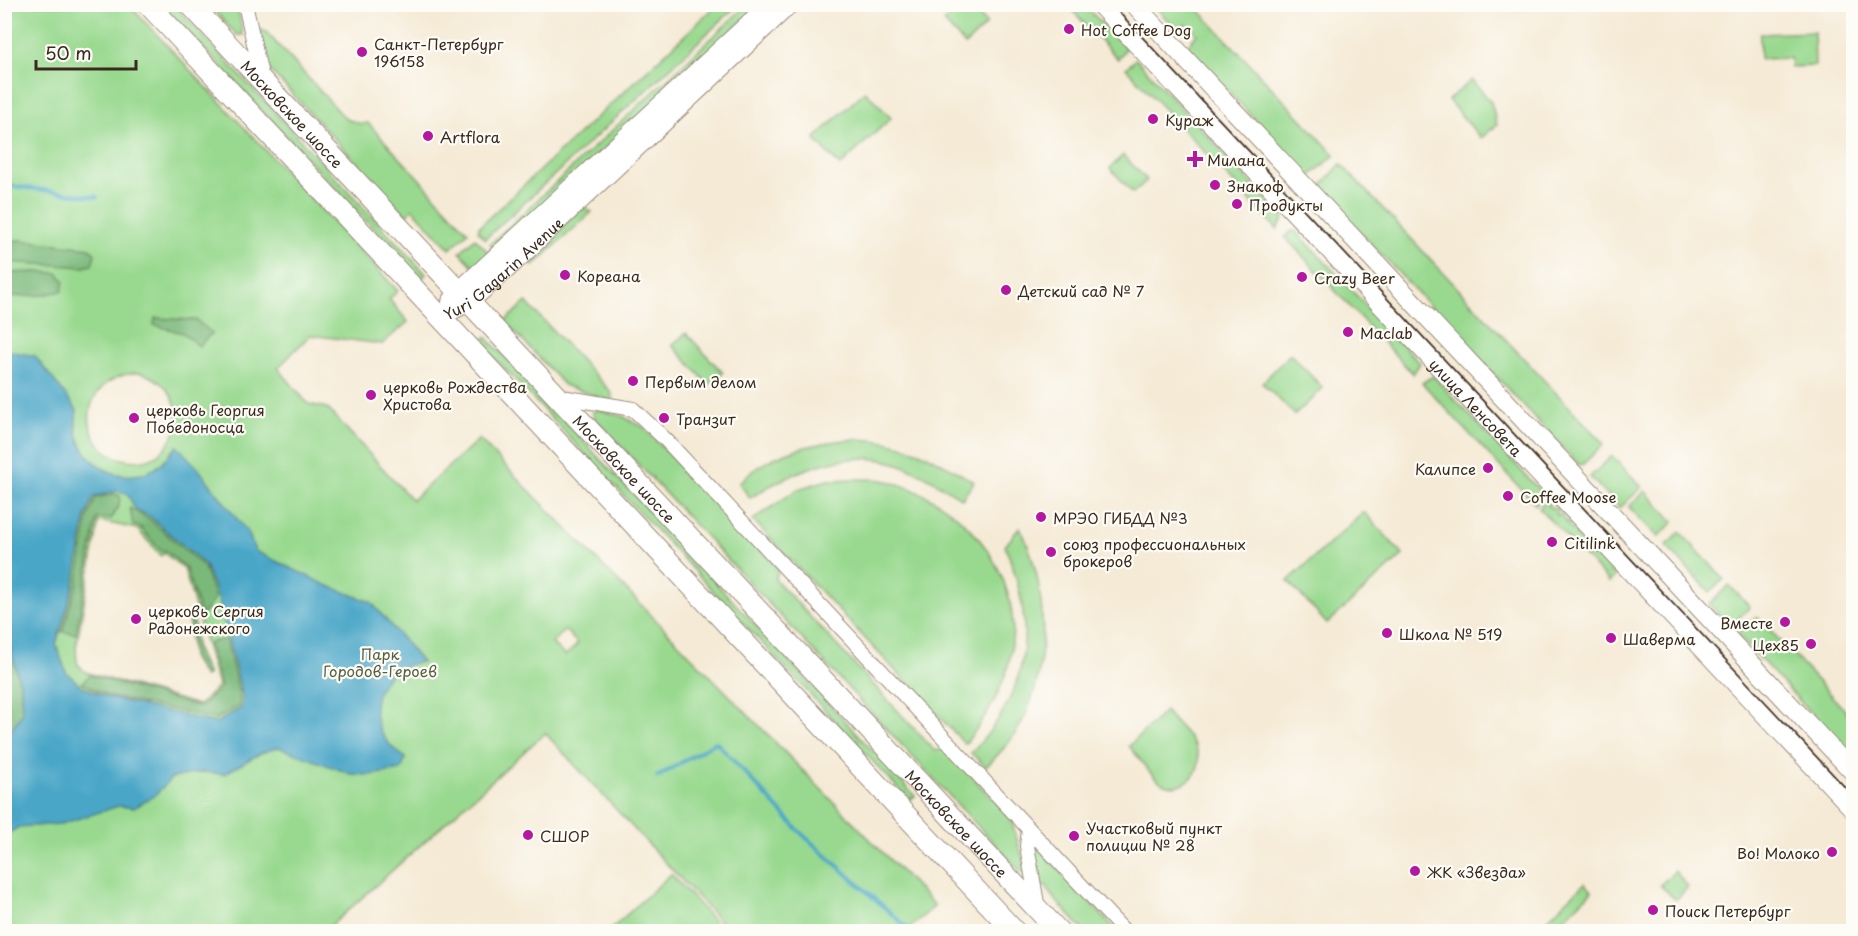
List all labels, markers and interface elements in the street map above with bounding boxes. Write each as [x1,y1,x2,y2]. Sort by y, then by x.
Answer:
place label: Hot Coffee Dog [1081,18,1191,41]
marker: Hot Coffee Dog [1062,22,1076,36]
place label: Санкт-Петербург 196158 [374,32,504,72]
scale bar [36,33,136,71]
text: 50 m [45,39,92,66]
marker: Санкт-Петербург 196158 [355,45,369,59]
street label: Московское шоссе [236,54,349,173]
place label: Кураж [1165,108,1213,131]
marker: Кураж [1146,112,1160,126]
place label: Artflora [440,125,501,148]
marker: Artflora [421,129,435,143]
place label: Милана [1207,148,1266,171]
marker: Милана [1188,152,1202,166]
place label: Знакоф [1227,174,1284,197]
marker: Знакоф [1208,178,1222,192]
place label: Продукты [1249,193,1323,216]
marker: Продукты [1230,197,1244,211]
street label: Yuri Gagarin Avenue [439,211,568,325]
place label: Кореана [577,264,641,287]
place label: Crazy Beer [1314,266,1395,289]
marker: Кореана [558,268,572,282]
marker: Crazy Beer [1295,270,1309,284]
place label: Детский сад № 7 [1017,279,1145,302]
marker: Детский сад № 7 [999,283,1013,297]
place label: Maclab [1360,321,1413,344]
marker: Maclab [1341,325,1355,339]
street label: улица Ленсовета [1425,353,1529,462]
place label: Первым делом [645,370,757,393]
marker: Первым делом [626,374,640,388]
place label: церковь Рождества Христова [383,375,527,415]
marker: церковь Рождества Христова [364,388,378,402]
place label: церковь Георгия Победоносца [146,398,265,438]
place label: Транзит [676,407,736,430]
street label: Московское шоссе [568,409,681,527]
marker: церковь Георгия Победоносца [127,411,141,425]
marker: Транзит [657,411,671,425]
place label: Калипсе [1415,457,1476,480]
marker: Калипсе [1481,461,1495,475]
place label: Coffee Moose [1520,485,1616,508]
marker: Coffee Moose [1501,489,1515,503]
place label: МРЭО ГИБДД №3 [1053,506,1188,529]
marker: МРЭО ГИБДД №3 [1034,510,1048,524]
place label: Citilink [1564,531,1616,554]
place label: союз профессиональных брокеров [1063,532,1246,572]
marker: Citilink [1545,535,1559,549]
marker: союз профессиональных брокеров [1044,545,1058,559]
place label: церковь Сергия Радонежского [148,599,264,639]
place label: Вместе [1720,611,1773,634]
marker: церковь Сергия Радонежского [129,612,143,626]
marker: Вместе [1778,615,1792,629]
place label: Школа № 519 [1399,622,1502,645]
marker: Школа № 519 [1380,626,1394,640]
place label: Шаверма [1623,627,1696,650]
marker: Шаверма [1604,631,1618,645]
place label: Цех85 [1752,633,1799,656]
marker: Цех85 [1804,637,1818,651]
park label: Парк Городов-Героев [323,642,437,682]
street label: Московское шоссе [900,764,1013,882]
place label: Участковый пункт полиции № 28 [1086,816,1223,856]
place label: СШОР [540,824,589,847]
marker: СШОР [521,828,535,842]
marker: Участковый пункт полиции № 28 [1067,829,1081,843]
place label: Во! Молоко [1737,841,1820,864]
marker: Во! Молоко [1825,845,1839,859]
place label: ЖК «Звезда» [1426,860,1526,883]
marker: ЖК «Звезда» [1408,864,1422,878]
place label: Поиск Петербург [1665,899,1791,922]
marker: Поиск Петербург [1646,903,1660,917]

